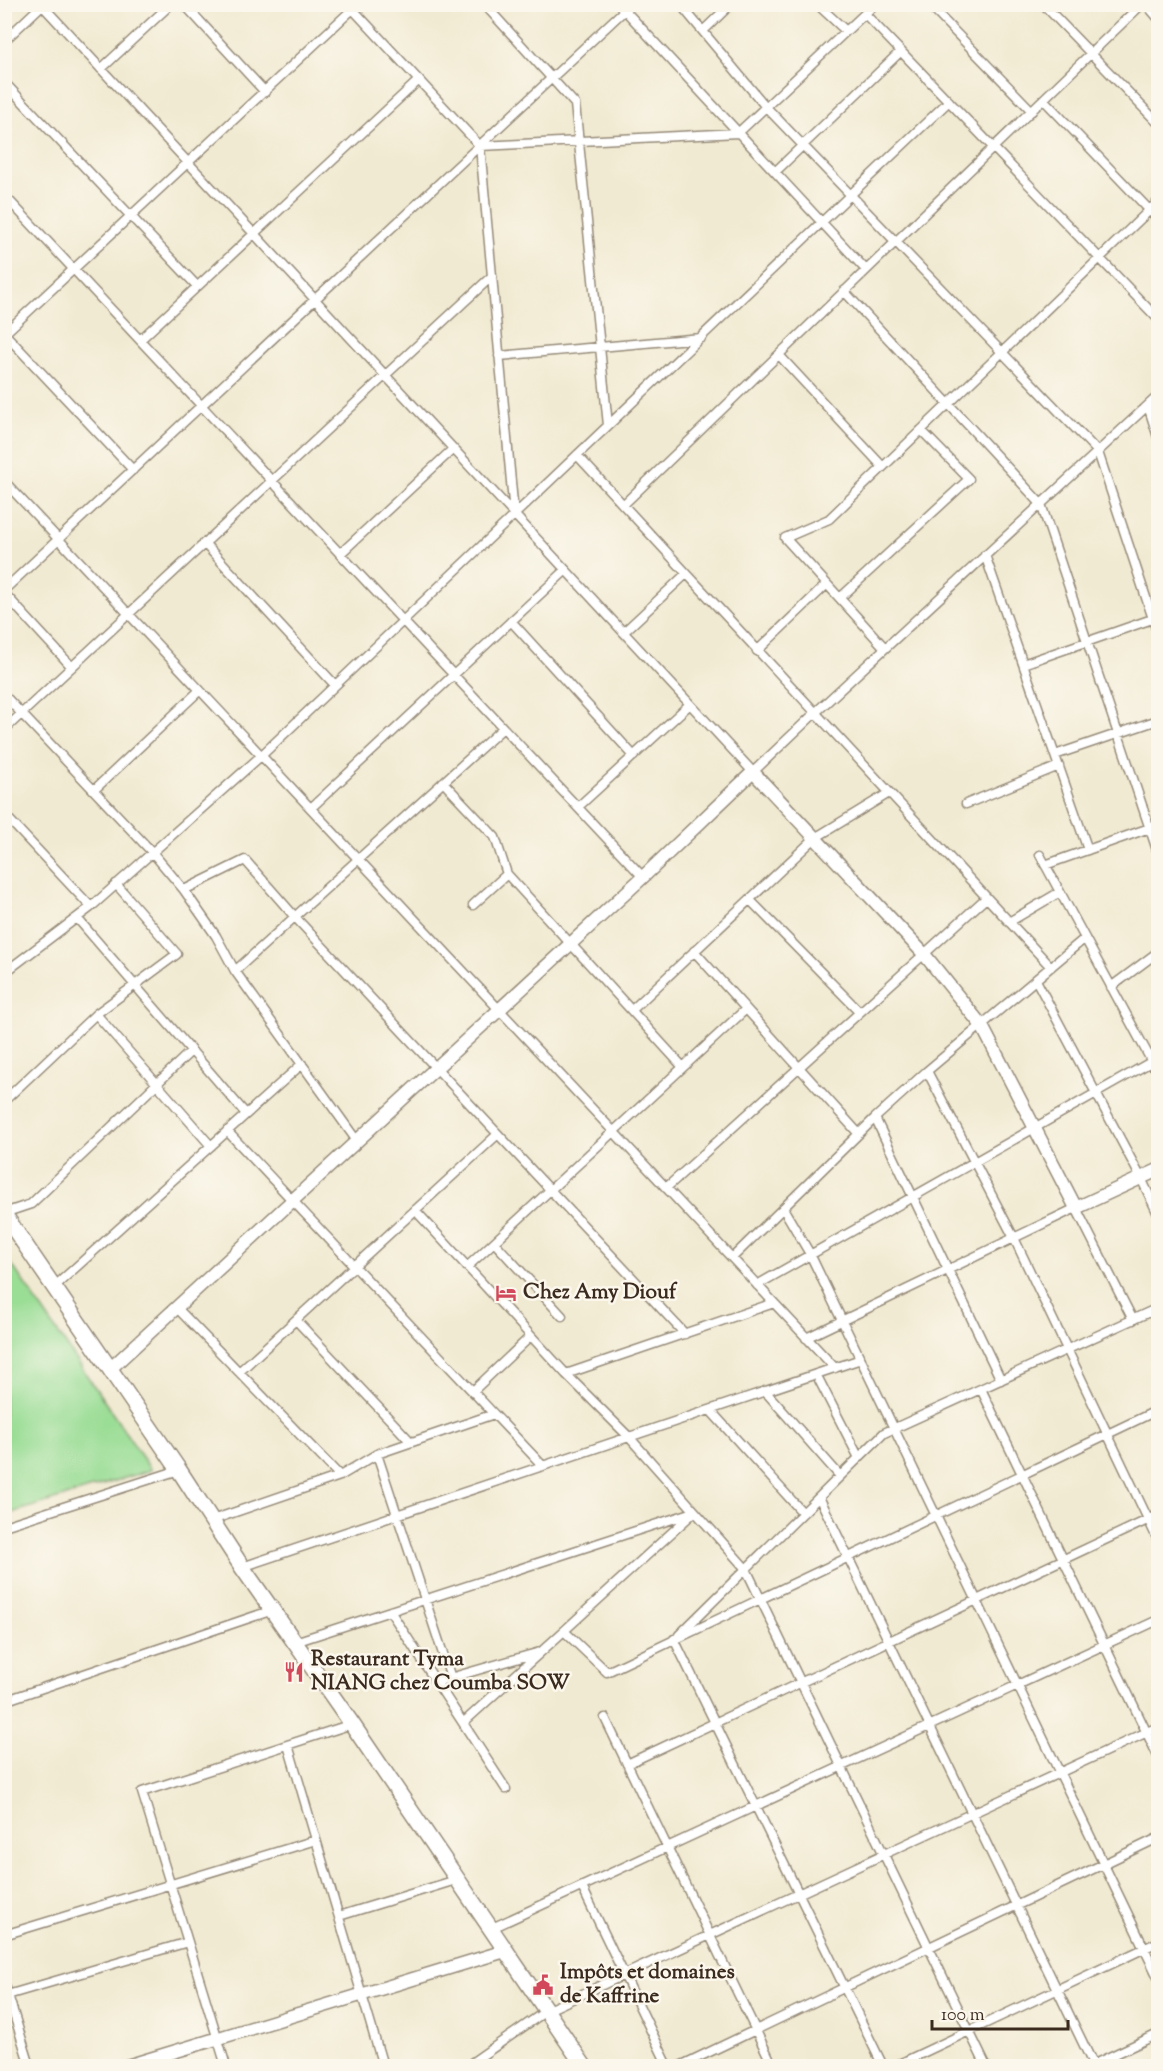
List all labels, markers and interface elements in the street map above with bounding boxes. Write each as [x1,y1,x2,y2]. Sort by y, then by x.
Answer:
place label: Chez Amy Diouf [523,1278,678,1308]
hotel icon: Chez Amy Diouf [494,1281,518,1305]
place label: Restaurant Tyma NIANG chez Coumba SOW [311,1645,571,1699]
restaurant icon: Restaurant Tyma NIANG chez Coumba SOW [282,1660,306,1684]
place label: Impôts et domaines de Kaffrine [560,1958,735,2012]
public building icon: Impôts et domaines de Kaffrine [531,1973,555,1997]
scale bar [932,1993,1068,2031]
text: 100 m [941,2003,985,2029]

